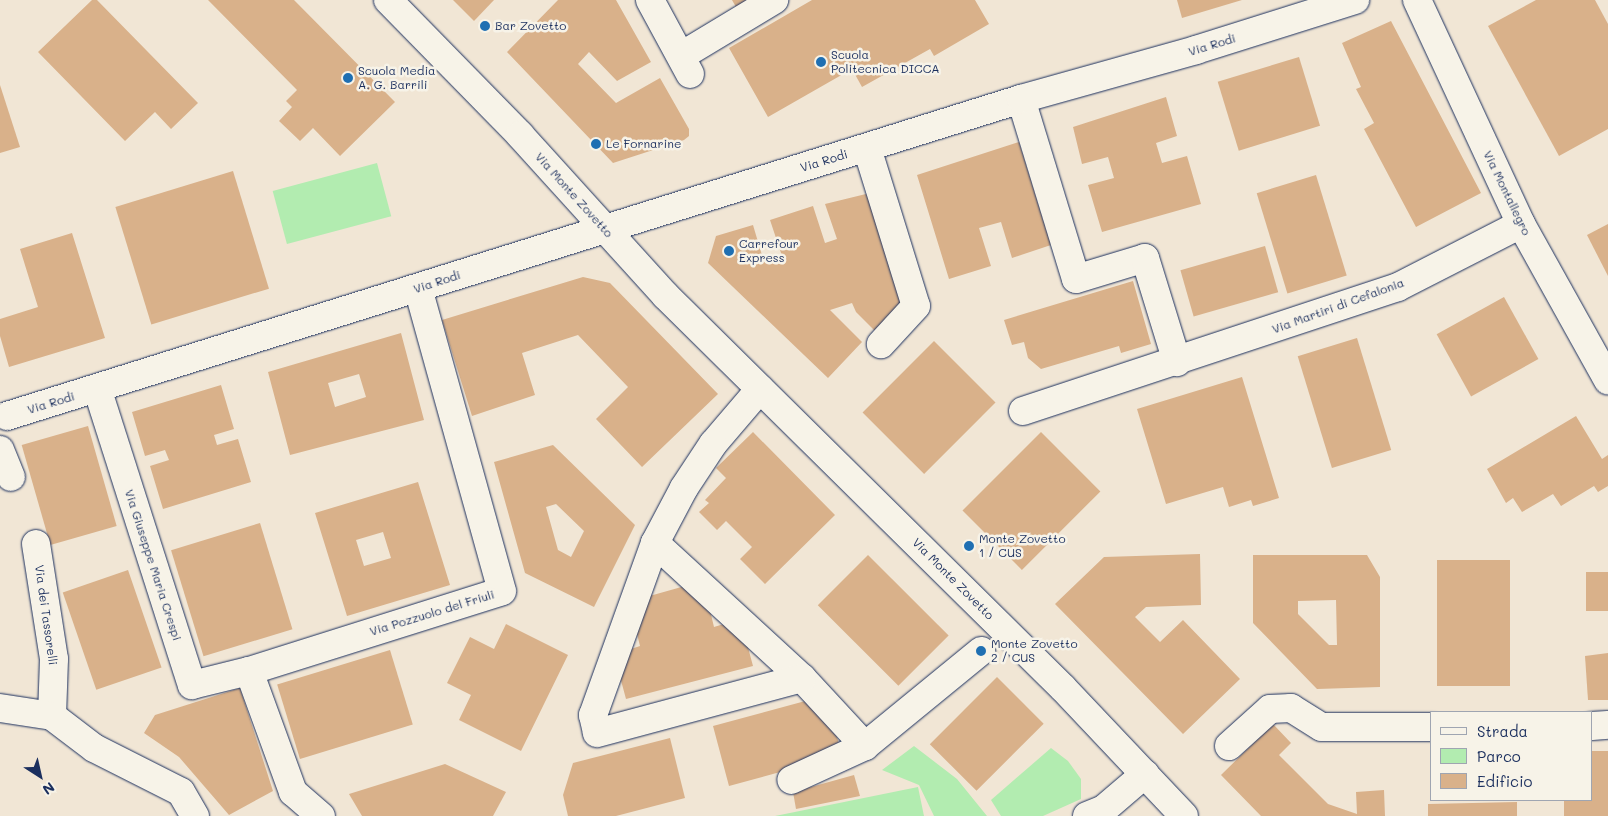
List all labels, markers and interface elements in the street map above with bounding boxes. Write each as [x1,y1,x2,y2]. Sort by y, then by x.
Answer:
place label: Bar Zovetto [495,19,566,33]
marker: Bar Zovetto [479,20,491,32]
street label: Via Rodi [1187,31,1237,59]
place label: Scuola Politecnica DICCA [831,48,940,76]
marker: Scuola Politecnica DICCA [815,56,827,68]
place label: Scuola Media A. G. Barrili [358,64,436,92]
marker: Scuola Media A. G. Barrili [342,72,354,84]
place label: Le Fornarine [606,137,681,151]
marker: Le Fornarine [590,138,602,150]
street label: Via Rodi [799,147,849,175]
street label: Via Montallegro [1480,148,1534,238]
street label: Via Monte Zovetto [532,150,616,240]
place label: Carrefour Express [739,237,799,265]
marker: Carrefour Express [723,245,735,257]
street label: Via Rodi [412,268,462,296]
street label: Via Martiri di Cefalonia [1270,275,1406,337]
street label: Via Rodi [26,389,76,417]
street label: Via Giuseppe Maria Crespi [122,488,184,642]
place label: Monte Zovetto 1 / CUS [979,532,1066,560]
street label: Via Monte Zovetto [909,535,997,623]
marker: Monte Zovetto 1 / CUS [963,540,975,552]
street label: Via dei Tassorelli [32,564,60,666]
street label: Via Pozzuolo del Friuli [368,587,496,639]
place label: Monte Zovetto 2 / CUS [991,637,1078,665]
marker: Monte Zovetto 2 / CUS [975,645,987,657]
legend [1430,711,1593,801]
text: Strada [1477,721,1528,741]
text: Parco [1477,746,1521,766]
north arrow [15,751,65,801]
text: Edificio [1477,771,1532,791]
text: N [39,778,59,800]

